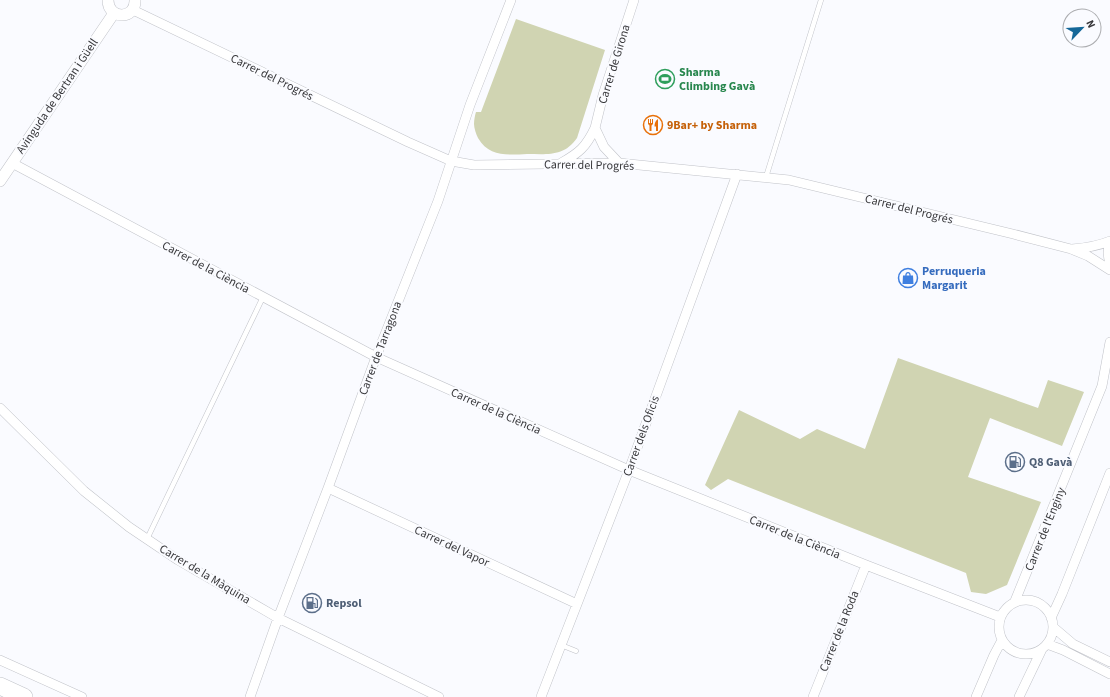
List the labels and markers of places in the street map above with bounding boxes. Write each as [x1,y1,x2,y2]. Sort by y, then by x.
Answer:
place label: Sharma Climbing Gavà [679,64,755,95]
sports icon: Sharma Climbing Gavà [654,68,676,90]
restaurant icon: 9Bar+ by Sharma [642,114,664,136]
place label: 9Bar+ by Sharma [667,117,757,134]
place label: Perruqueria Margarit [922,263,986,294]
shop icon: Perruqueria Margarit [897,267,919,289]
fuel station icon: Q8 Gavà [1004,451,1026,473]
place label: Q8 Gavà [1029,454,1072,471]
fuel station icon: Repsol [301,592,323,614]
place label: Repsol [326,595,362,612]

